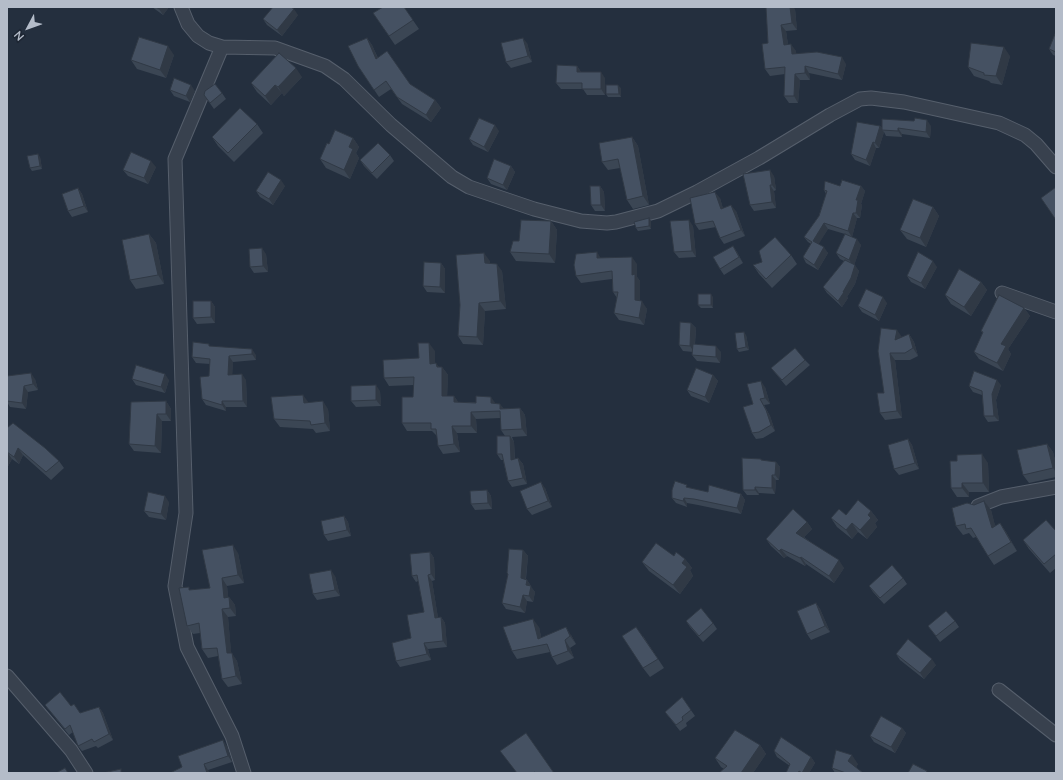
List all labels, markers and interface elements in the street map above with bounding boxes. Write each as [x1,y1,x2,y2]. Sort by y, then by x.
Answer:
north arrow [8,8,48,48]
text: N [11,29,26,44]

